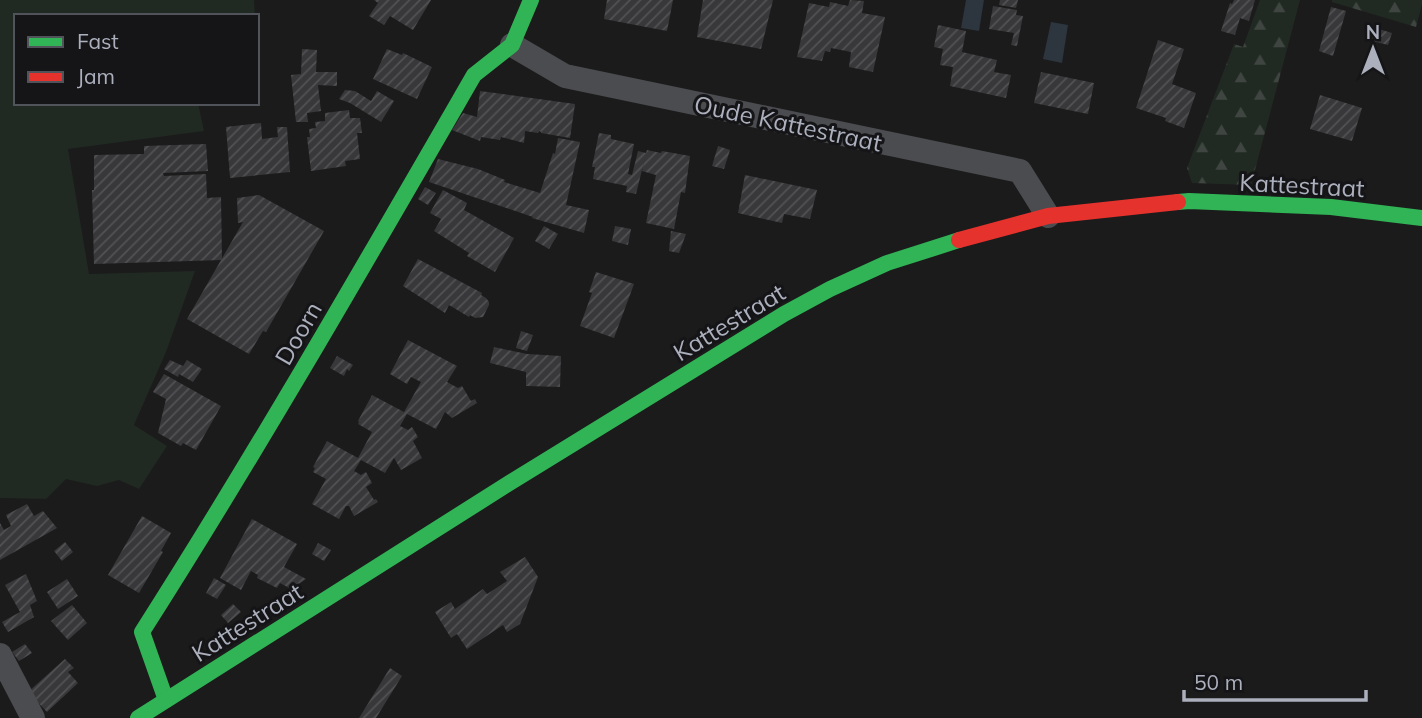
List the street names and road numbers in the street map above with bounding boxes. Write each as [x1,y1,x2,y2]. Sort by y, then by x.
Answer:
street label: Oude Kattestraat [691,88,885,158]
street label: Kattestraat [1239,167,1365,203]
street label: Kattestraat [668,277,790,367]
street label: Doorn [268,296,328,370]
street label: Kattestraat [186,576,308,668]

